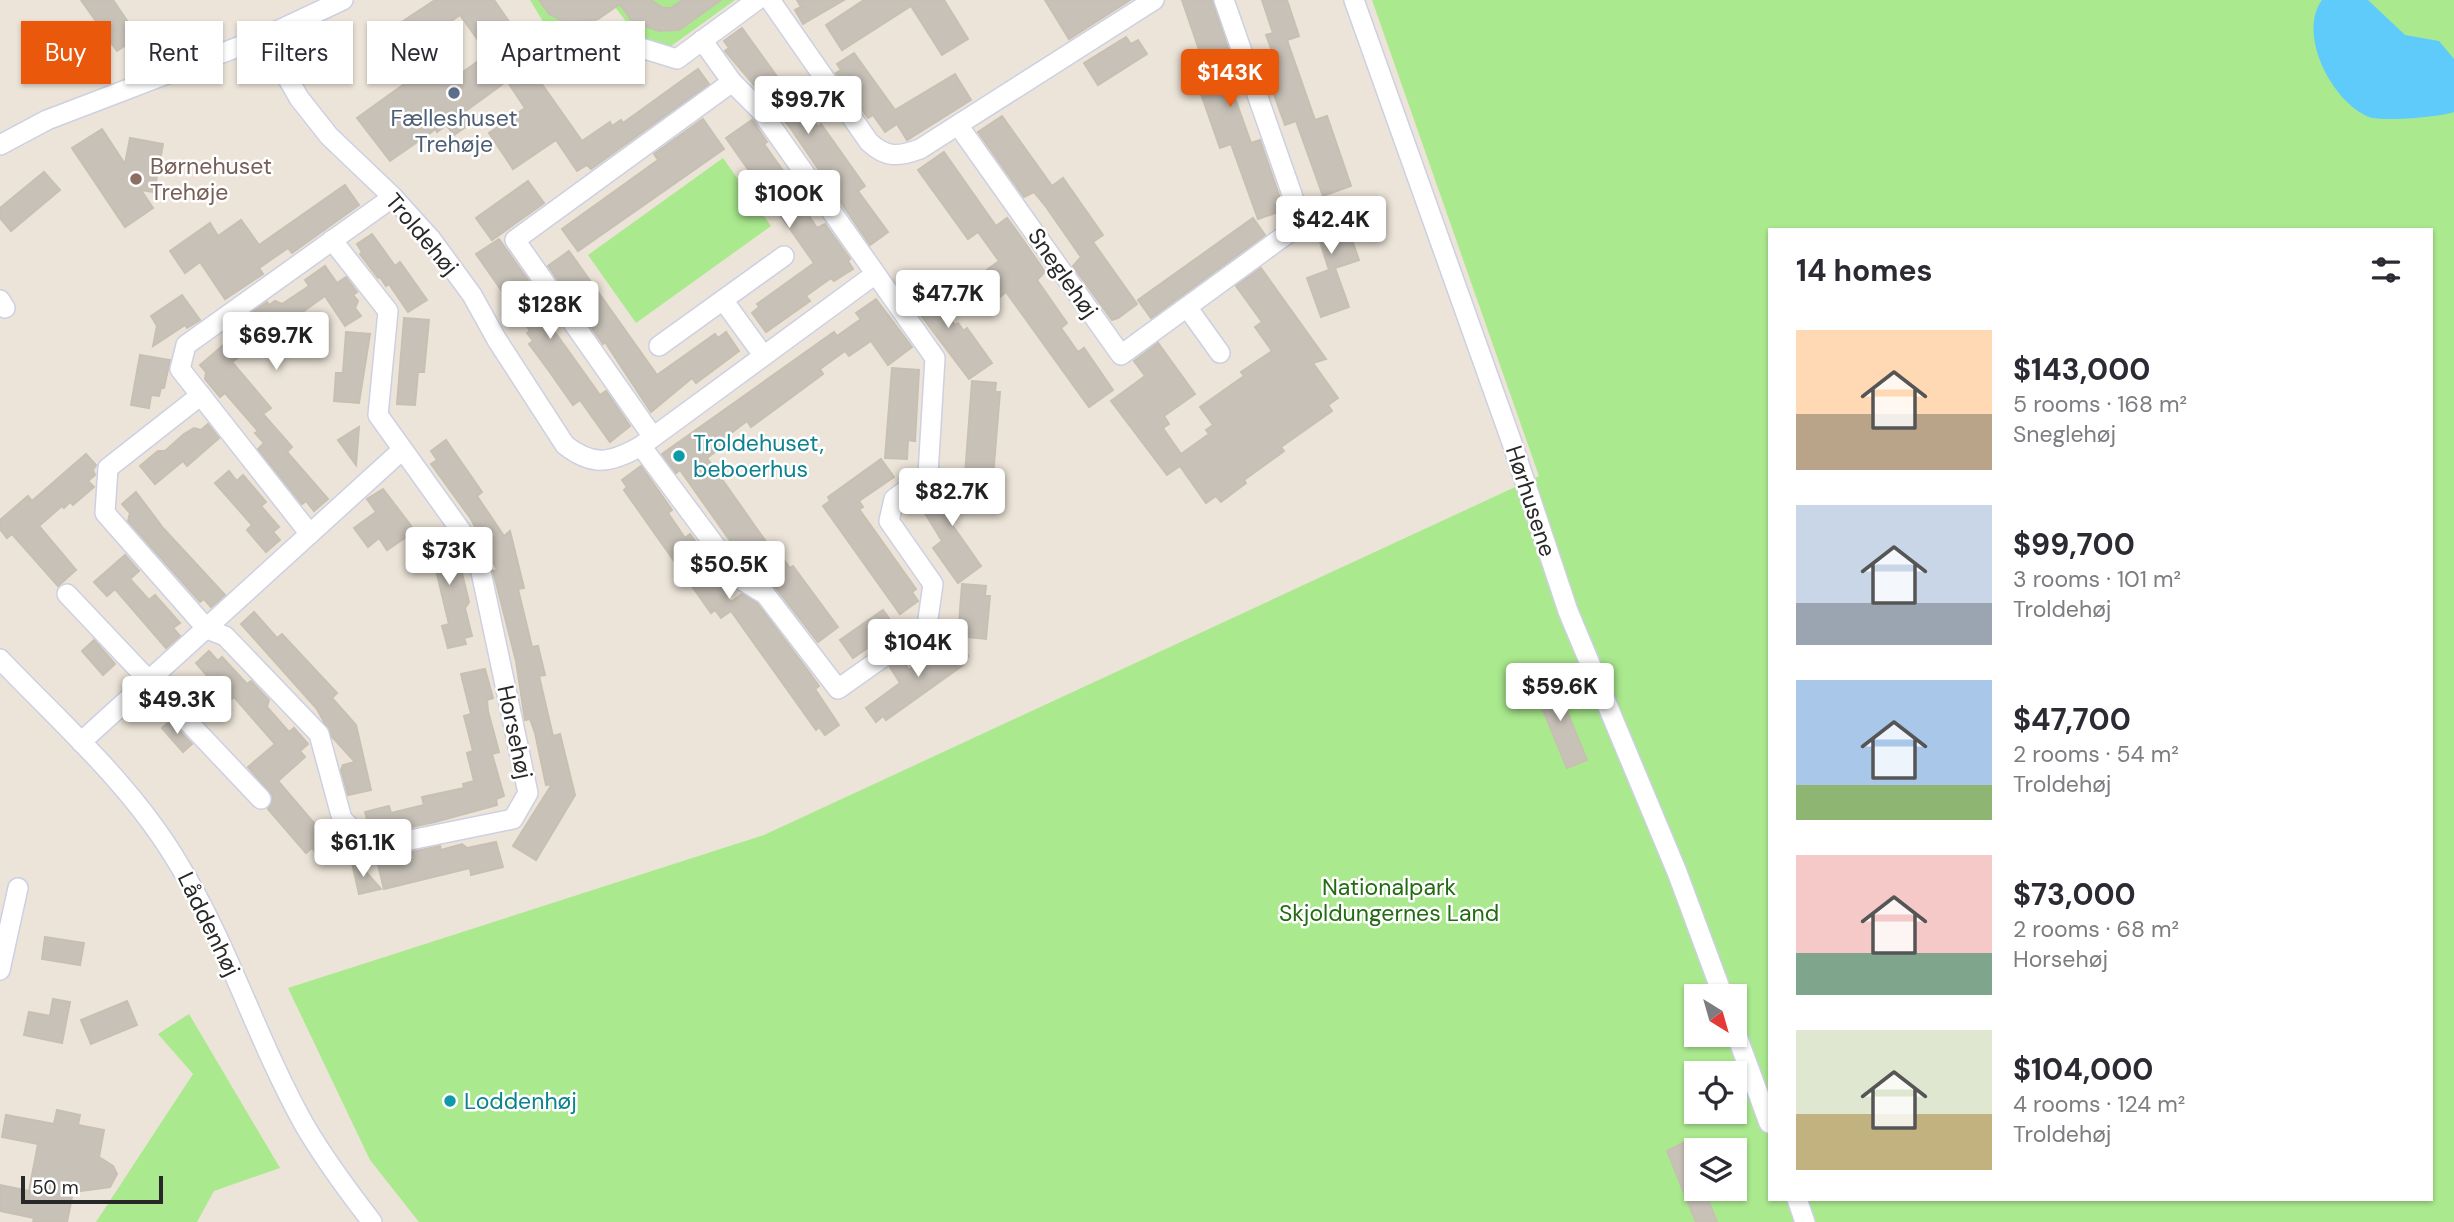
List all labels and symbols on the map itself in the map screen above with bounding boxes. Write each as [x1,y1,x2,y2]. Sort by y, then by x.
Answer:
pin: $143K [1181,50,1279,109]
pin: $99.7K [751,76,865,136]
marker: Fælleshuset Trehøje [446,85,462,101]
place label: Fælleshuset Trehøje [390,103,518,159]
place label: Børnehuset Trehøje [150,151,272,207]
pin: $100K [740,170,838,230]
marker: Børnehuset Trehøje [128,171,144,187]
street label: Troldehøj [379,187,465,281]
pin: $42.4K [1274,196,1388,256]
street label: Sneglehøj [1021,222,1105,324]
pin: $47.7K [891,270,1005,330]
pin: $128K [501,282,599,341]
pin: $69.7K [219,312,333,372]
place label: Troldehuset, beboerhus [693,428,824,484]
street label: Hørhusene [1499,442,1563,560]
marker: Troldehuset, beboerhus [671,448,687,464]
pin: $82.7K [895,468,1009,528]
pin: $73K [408,528,490,587]
pin: $50.5K [672,542,786,601]
pin: $104K [869,620,967,679]
pin: $59.6K [1503,664,1617,723]
pin: $49.3K [120,676,234,736]
street label: Horsehøj [490,682,540,782]
pin: $61.1K [306,820,420,879]
street label: Låddenhøj [171,867,247,981]
park label: Nationalpark Skjoldungernes Land [1279,872,1499,928]
north arrow [1684,984,1746,1046]
place label: Loddenhøj [464,1086,577,1116]
marker: Loddenhøj [442,1093,458,1109]
scale bar [21,1173,163,1205]

